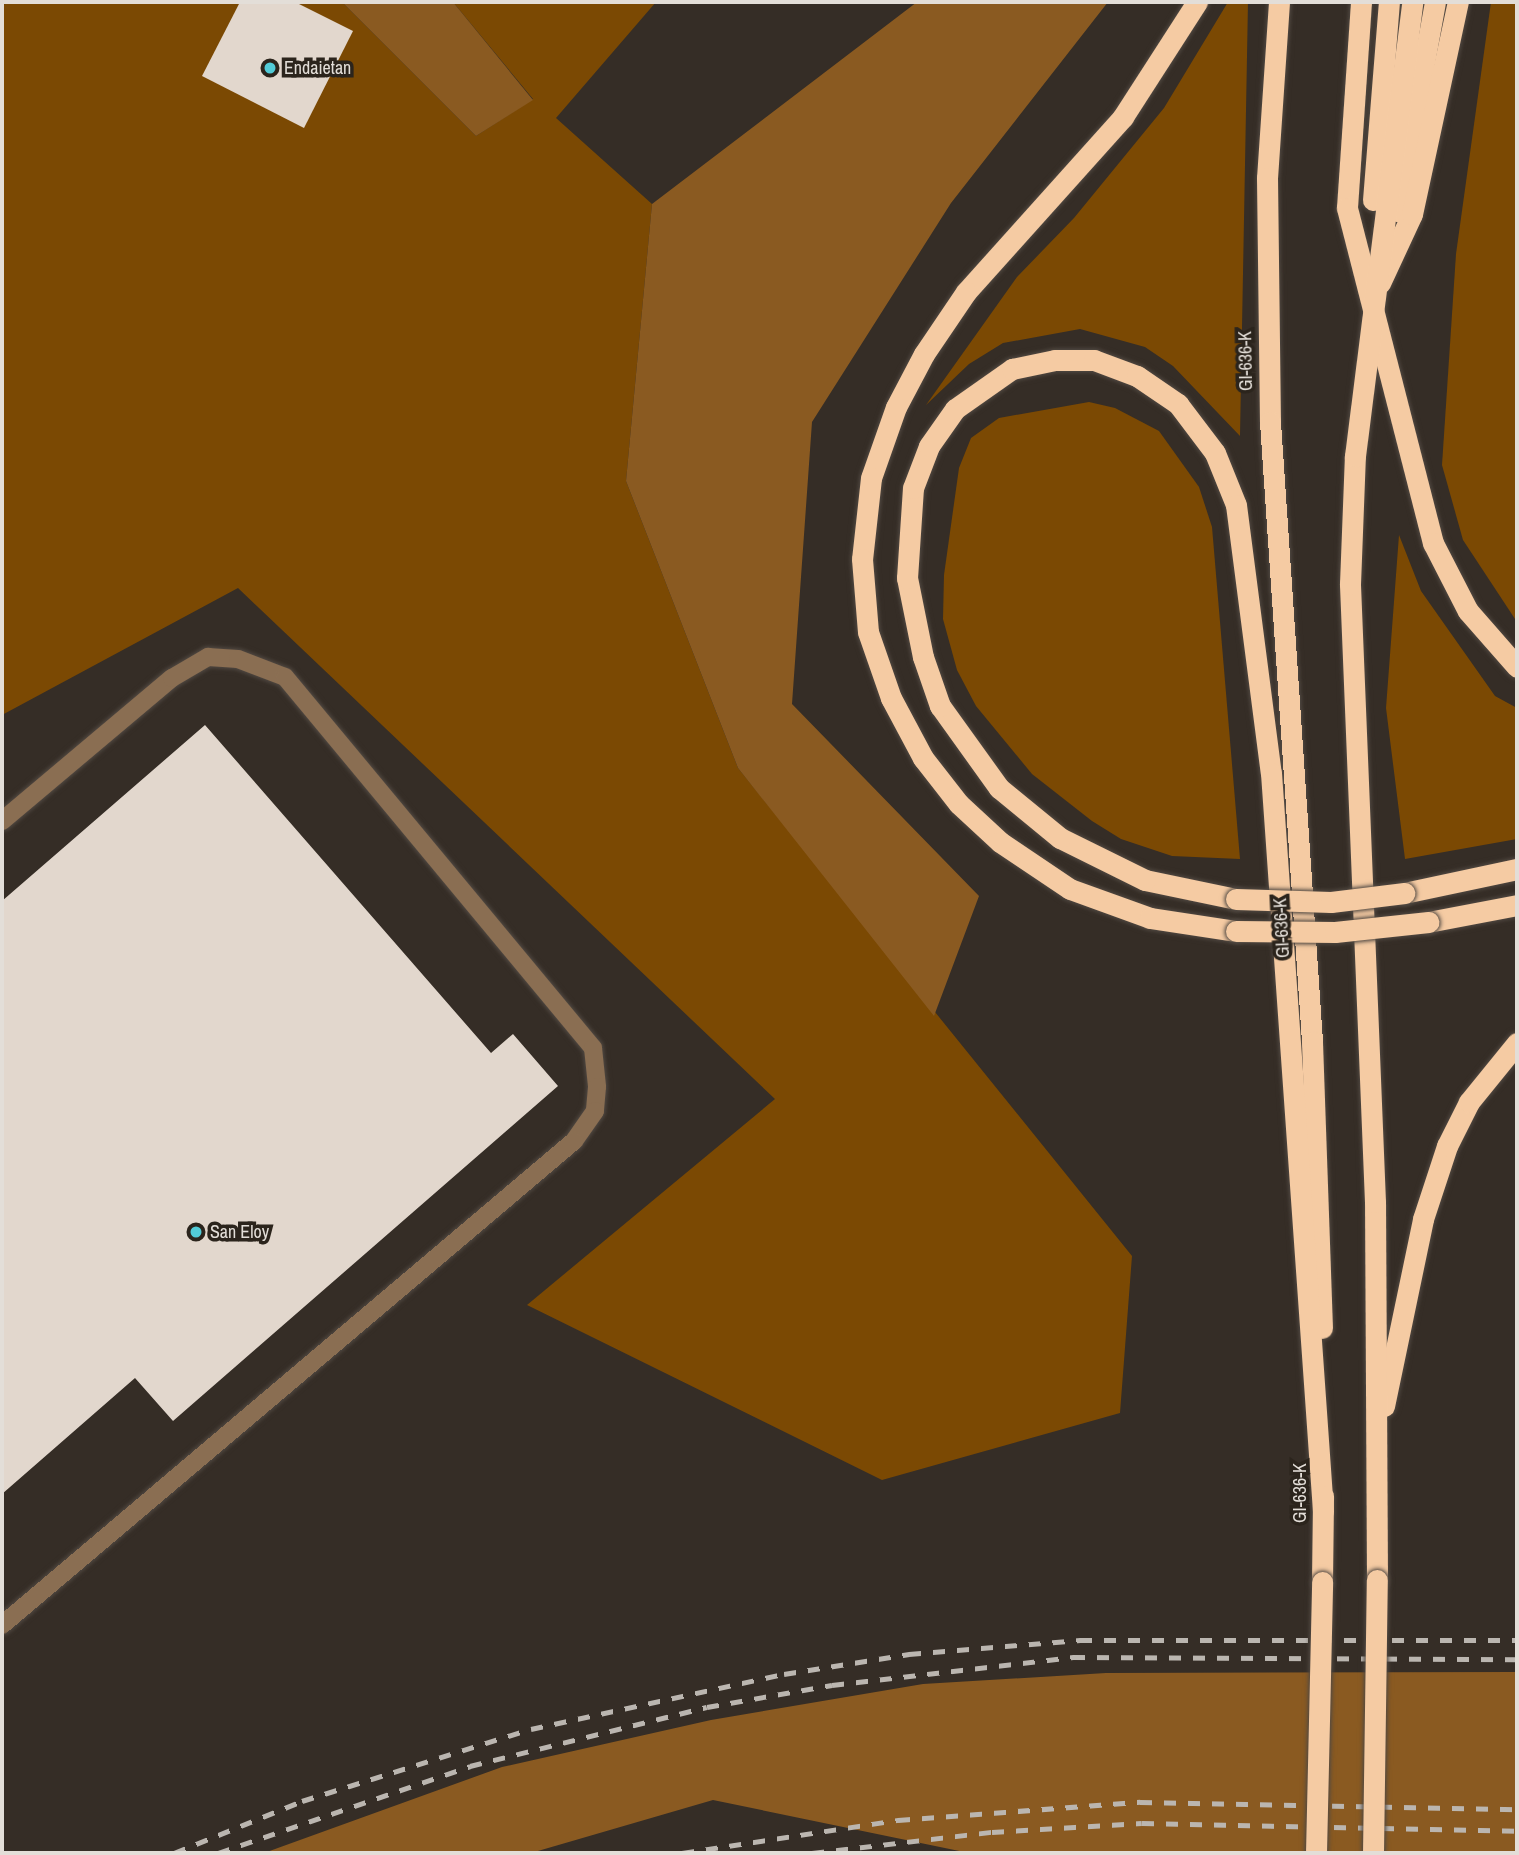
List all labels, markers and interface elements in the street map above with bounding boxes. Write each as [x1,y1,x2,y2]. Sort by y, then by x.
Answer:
place label: Endaietan [284,57,351,79]
marker: Endaietan [262,60,278,76]
street label: GI-636-K [1235,331,1257,391]
street label: GI-636-K [1270,898,1294,958]
place label: San Eloy [210,1221,269,1243]
marker: San Eloy [188,1224,204,1240]
street label: GI-636-K [1289,1463,1311,1523]

